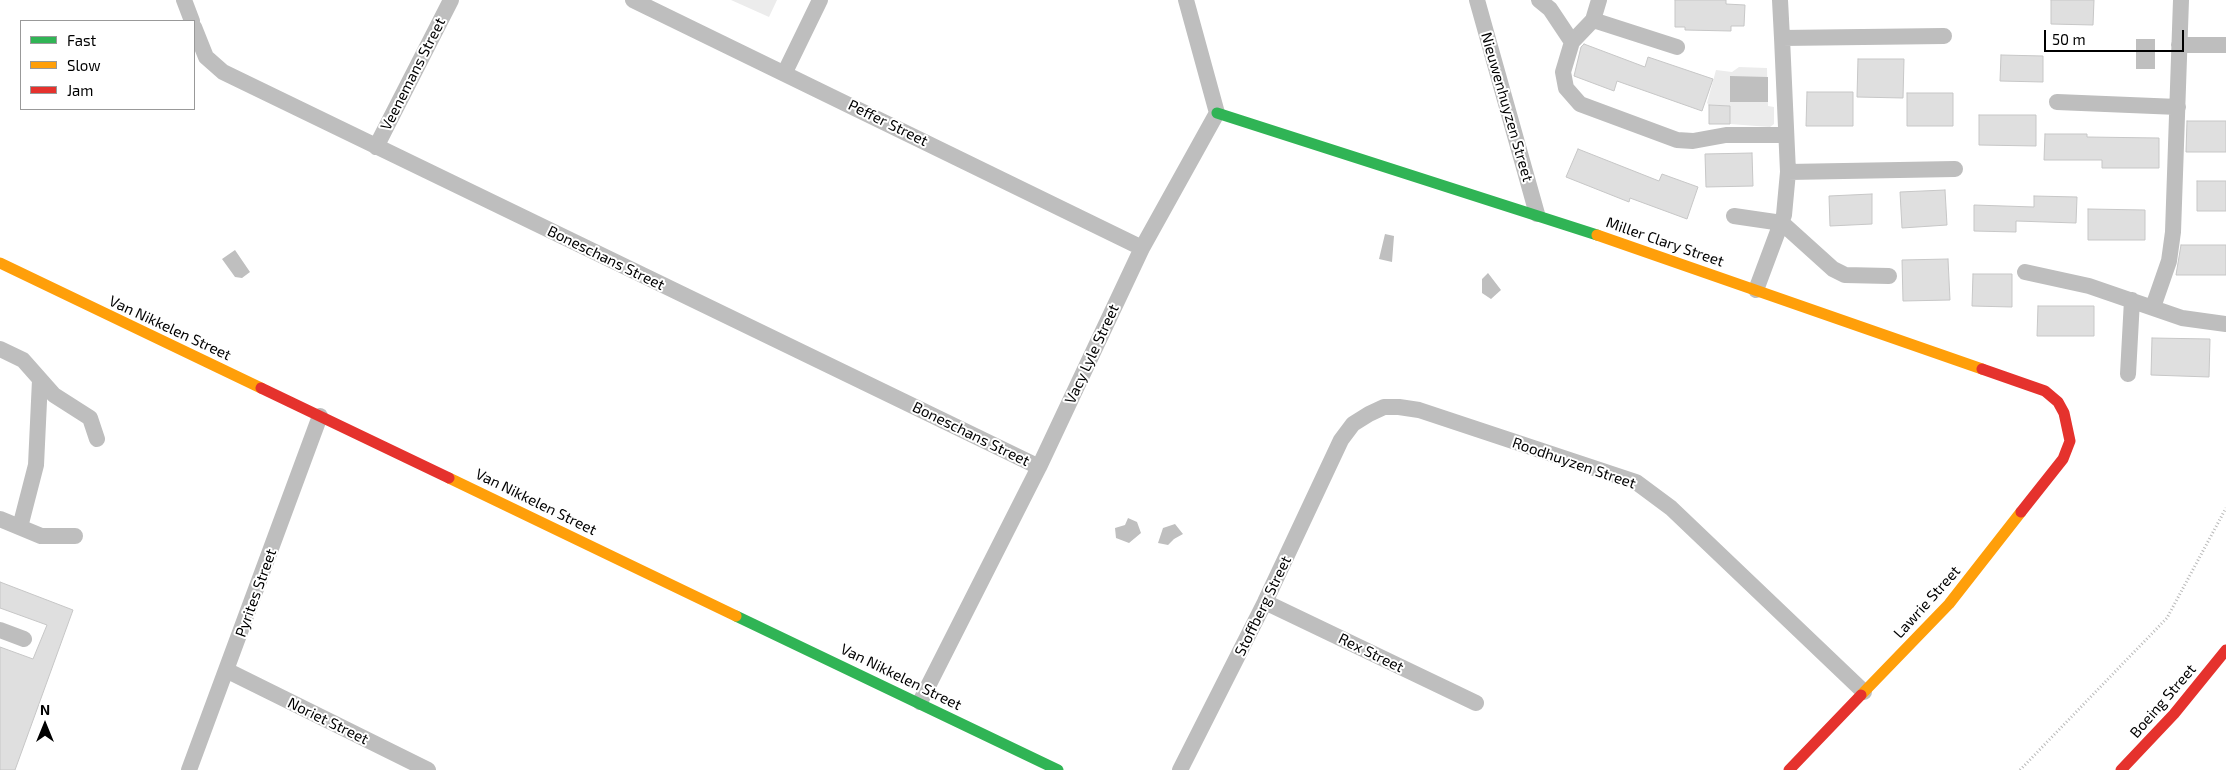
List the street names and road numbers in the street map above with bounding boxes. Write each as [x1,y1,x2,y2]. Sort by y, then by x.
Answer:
street label: Veenemans Street [377,15,449,133]
street label: Nieuwenhuyzen Street [1477,30,1537,184]
street label: Peffer Street [845,96,931,150]
street label: Miller Clary Street [1604,213,1726,271]
street label: Boneschans Street [545,222,667,294]
street label: Van Nikkelen Street [106,292,234,364]
street label: Vacy Lyle Street [1061,301,1123,407]
street label: Boneschans Street [910,398,1032,470]
street label: Roodhuyzen Street [1510,433,1638,493]
street label: Van Nikkelen Street [472,465,600,539]
street label: Pyrites Street [232,546,280,640]
street label: Stoffberg Street [1231,553,1295,659]
street label: Lawrie Street [1890,562,1964,642]
street label: Rex Street [1336,630,1406,676]
street label: Van Nikkelen Street [837,640,965,714]
street label: Boeing Street [2126,660,2200,742]
street label: Noriet Street [285,694,371,748]

